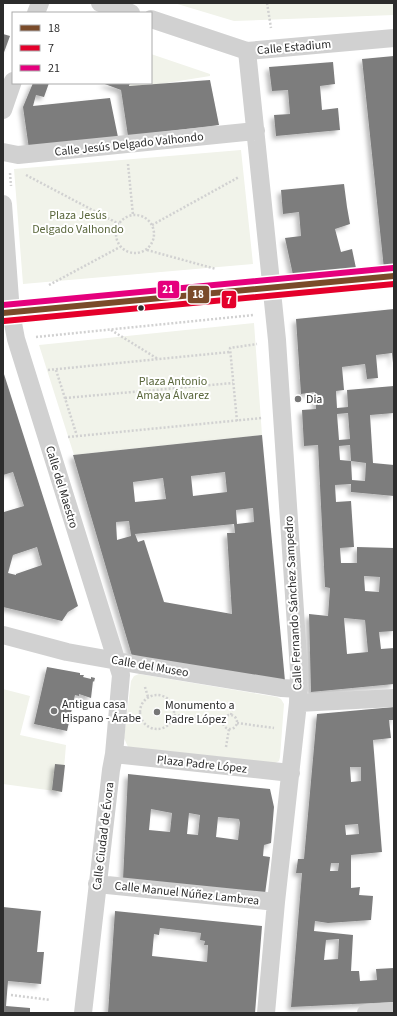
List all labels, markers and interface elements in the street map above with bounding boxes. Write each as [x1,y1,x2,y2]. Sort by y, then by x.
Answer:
legend [12,12,152,84]
text: 18 [48,20,60,37]
street label: Calle Estadium [256,36,332,59]
text: 7 [48,40,54,57]
text: 21 [48,60,60,77]
street label: Calle Jesús Delgado Valhondo [54,128,204,161]
park label: Plaza Jesús Delgado Valhondo [32,207,124,238]
line badge: 21 [157,280,180,299]
text: 21 [162,282,174,297]
line badge: 18 [187,285,210,304]
text: 18 [192,287,204,302]
line badge: 7 [221,290,237,309]
text: 7 [226,293,232,308]
unlabelled marker [136,303,146,313]
park label: Plaza Antonio Amaya Álvarez [137,373,209,404]
place label: Dia [306,391,322,408]
marker: Dia [293,394,303,404]
street label: Calle del Maestro [41,444,82,531]
street label: Calle Fernando Sánchez Sampedro [280,515,307,691]
street label: Calle del Museo [110,651,190,682]
place label: Antigua casa Hispano - Árabe [62,696,141,727]
place label: Monumento a Padre López [165,697,235,728]
marker: Antigua casa Hispano - Árabe [49,706,59,716]
marker: Monumento a Padre López [152,707,162,717]
street label: Plaza Padre López [156,751,248,778]
street label: Calle Ciudad de Évora [88,781,119,891]
street label: Calle Manuel Núñez Lambrea [114,877,260,910]

